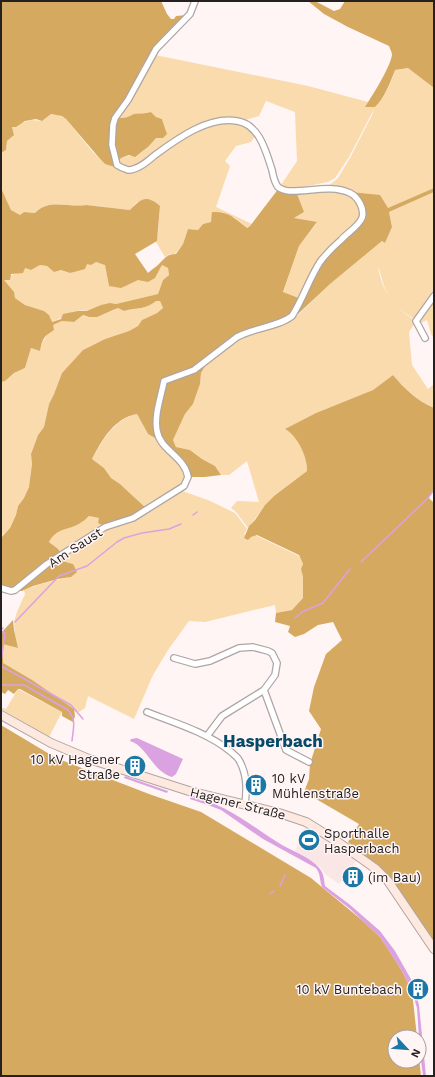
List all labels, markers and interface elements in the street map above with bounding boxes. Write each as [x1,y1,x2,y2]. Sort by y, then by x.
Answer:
street label: Am Saust [45,524,106,570]
district label: Hasperbach [223,731,323,751]
place label: 10 kV Hagener Straße [31,752,120,782]
building icon: 10 kV Hagener Straße [122,753,148,779]
place label: 10 kV Mühlenstraße [272,771,359,801]
building icon: 10 kV Mühlenstraße [243,772,269,798]
street label: Hagener Straße [189,784,287,823]
place label: Sporthalle Hasperbach [324,826,399,856]
sports icon: Sporthalle Hasperbach [296,827,322,853]
building icon: (im Bau) [340,864,366,890]
place label: (im Bau) [368,870,421,885]
building icon: 10 kV Buntebach [405,976,431,1002]
place label: 10 kV Buntebach [296,982,402,997]
north arrow [387,1029,427,1069]
text: N [408,1047,423,1060]

